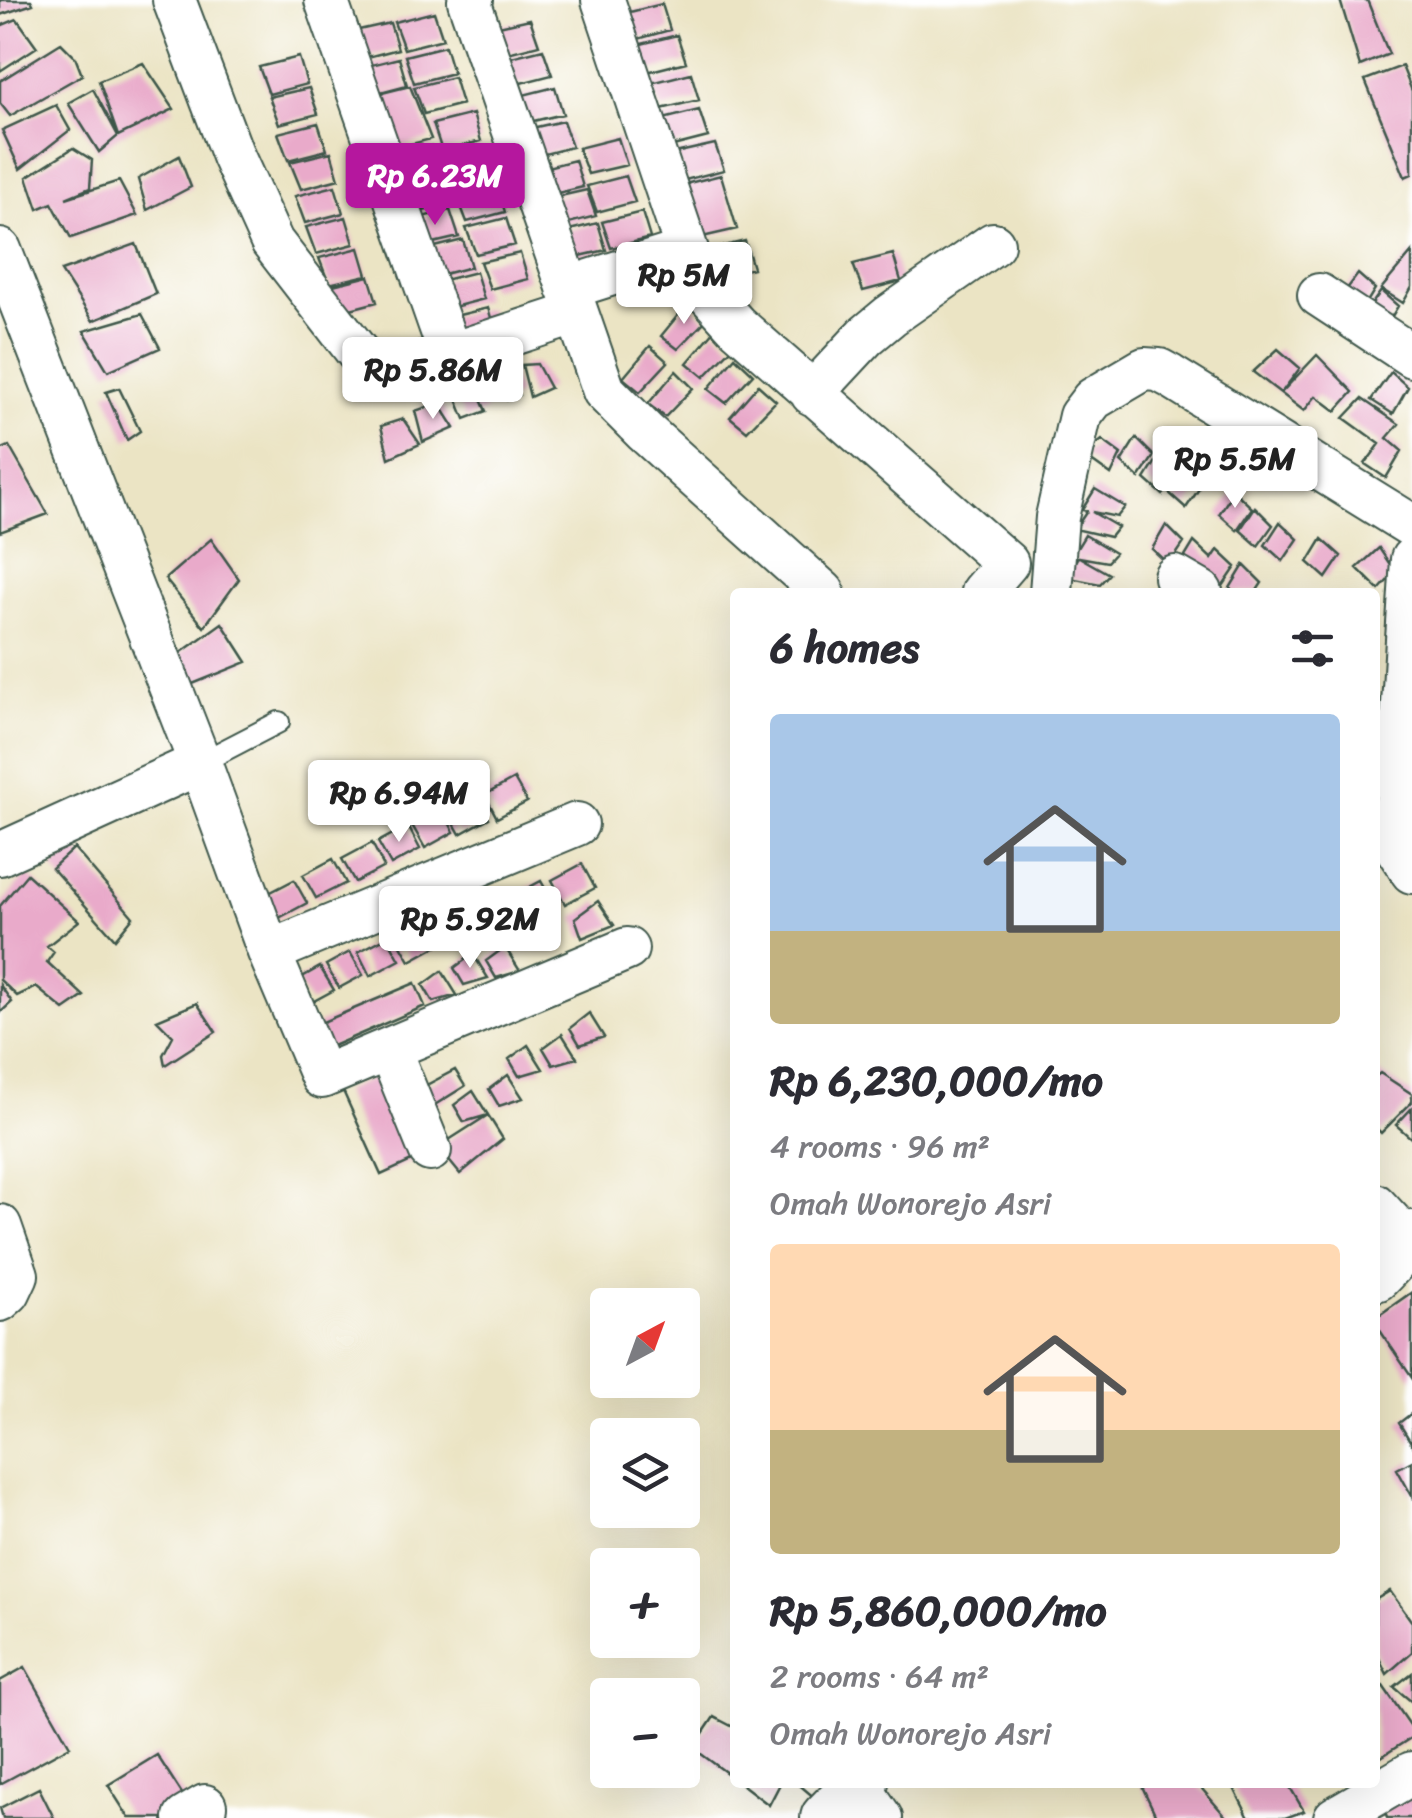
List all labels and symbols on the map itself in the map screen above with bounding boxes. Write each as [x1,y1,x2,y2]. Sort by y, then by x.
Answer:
pin: Rp 6.23M [332,143,538,228]
pin: Rp 5M [614,242,754,327]
pin: Rp 5.86M [330,337,536,422]
pin: Rp 5.5M [1143,426,1327,511]
pin: Rp 6.94M [296,760,502,845]
pin: Rp 5.92M [367,886,573,971]
north arrow [590,1288,700,1398]

